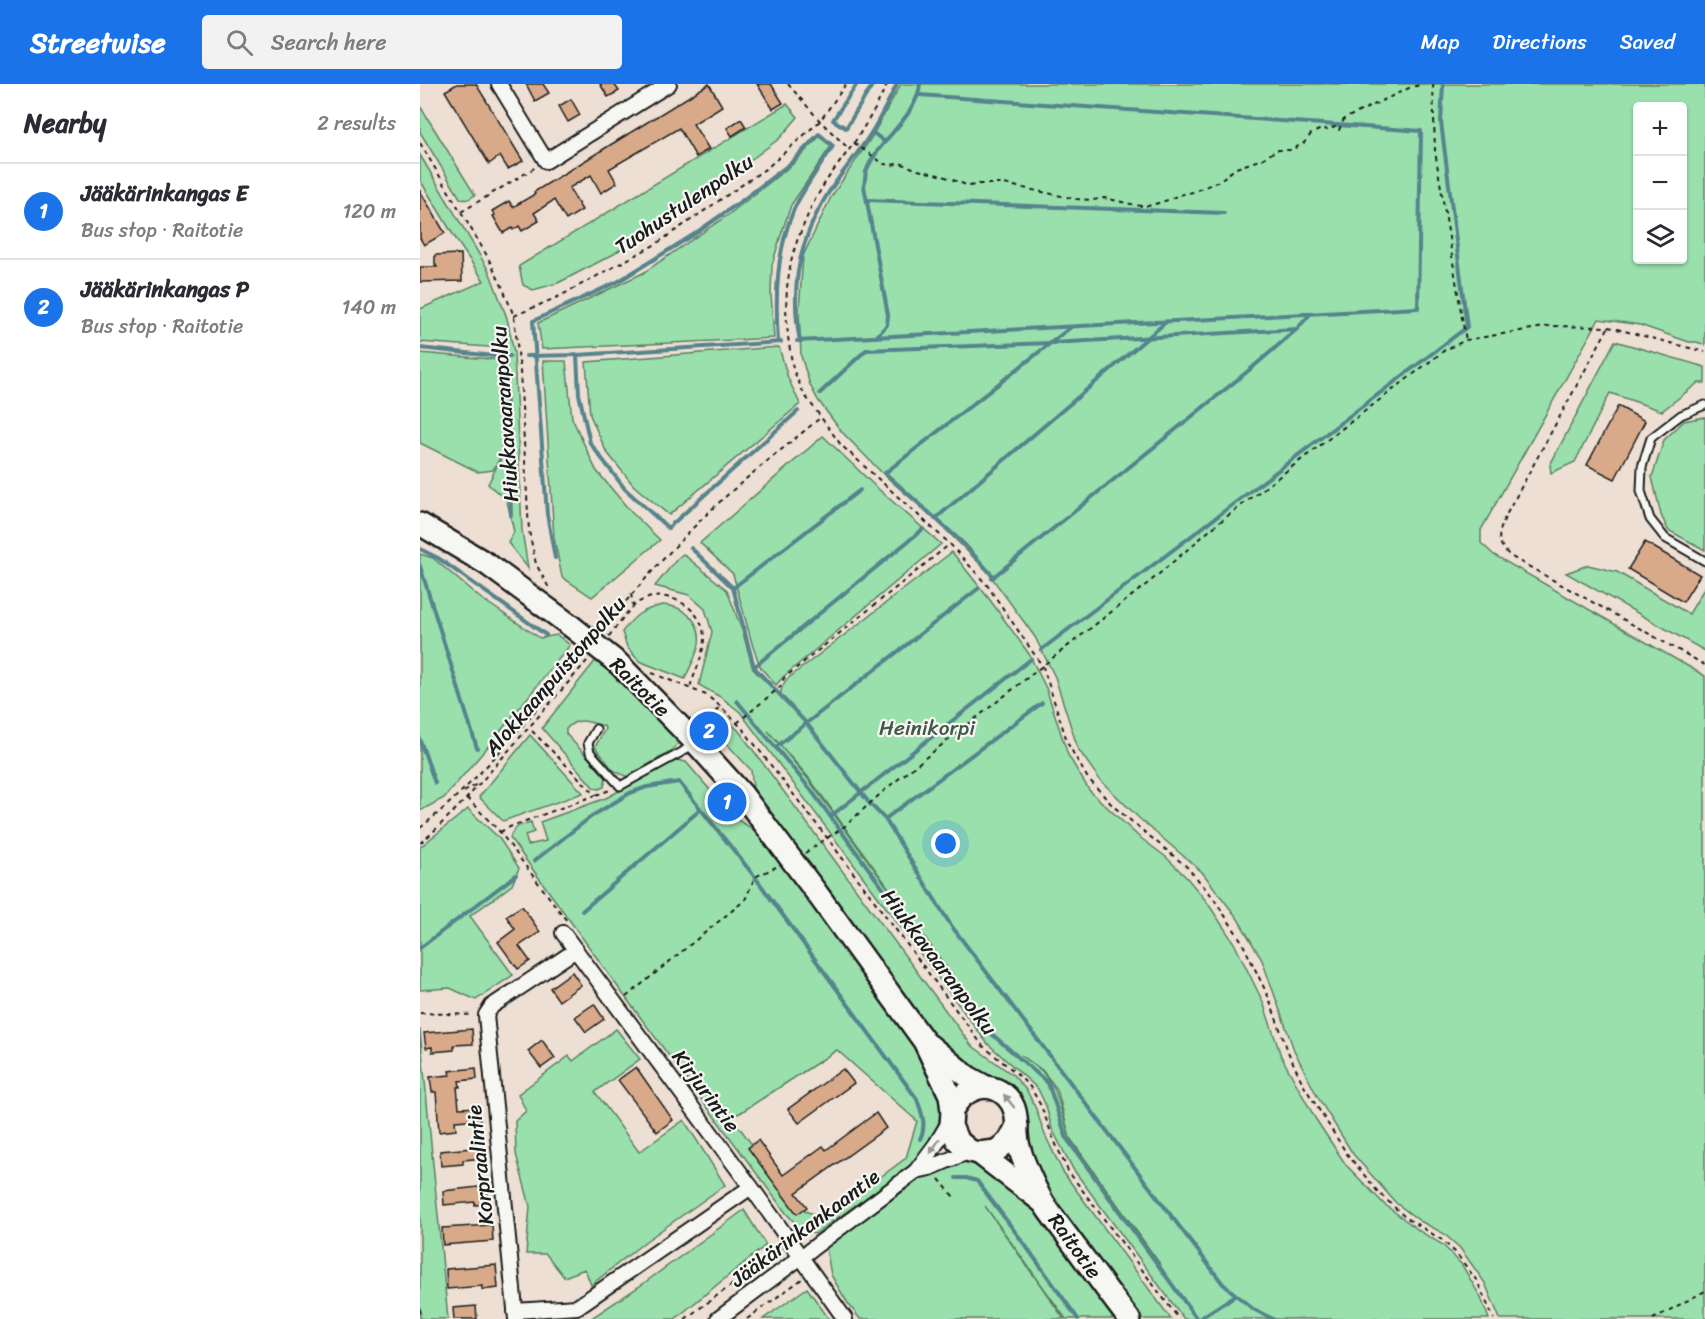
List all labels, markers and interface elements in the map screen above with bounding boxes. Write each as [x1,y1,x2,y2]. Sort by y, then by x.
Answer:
search box [202,15,622,69]
text: Streetwise [30,18,166,67]
text: Search here [271,23,387,62]
text: Map [1421,23,1459,61]
text: Directions [1492,23,1587,61]
text: Saved [1620,23,1675,61]
icon: search [223,26,256,59]
text: Nearby [24,100,106,146]
map controls [1633,102,1687,264]
button: + [1633,102,1687,156]
text: 2 results [317,106,396,141]
street label: Tuohustulenpolku [607,143,762,265]
button: − [1633,156,1687,210]
text: Jääkärinkangas E [81,174,248,213]
text: 1 [39,194,48,229]
text: 120 m [343,194,396,229]
button: layers [1633,210,1687,264]
text: Bus stop · Raitotie [81,213,243,248]
text: Jääkärinkangas P [81,270,249,309]
text: 2 [38,290,49,325]
text: 140 m [342,290,396,325]
text: Bus stop · Raitotie [81,309,243,344]
street label: Hiukkavaaranpolku [480,324,530,503]
street label: Alokkaanpuistonpolku [473,586,636,766]
street label: Raitotie [600,647,680,727]
pin: 2 [690,708,728,754]
park label: Heinikorpi [879,709,976,747]
pin: 1 [708,780,746,824]
your location [931,829,960,858]
street label: Hiukkavaaranpolku [871,880,1008,1044]
street label: Kirjurintie [662,1041,750,1141]
one-way arrow [1002,1093,1015,1109]
street label: Korpraalintie [455,1103,505,1227]
one-way arrow [929,1137,940,1154]
street label: Jääkärinkankaantie [721,1159,888,1298]
street label: Raitotie [1038,1205,1112,1287]

